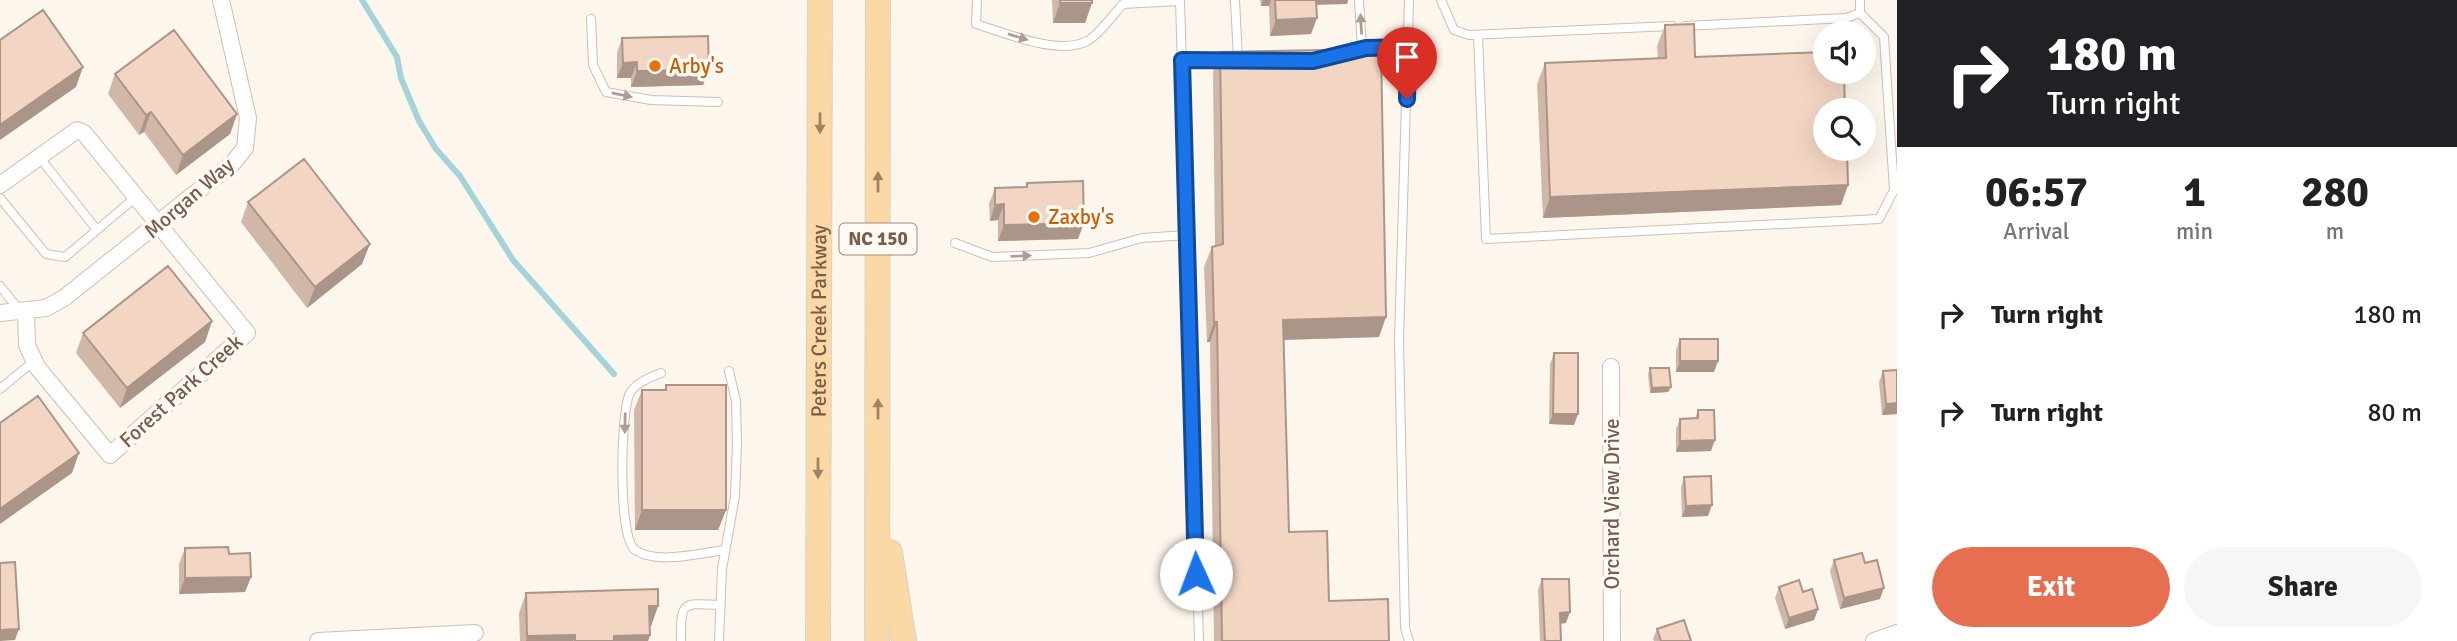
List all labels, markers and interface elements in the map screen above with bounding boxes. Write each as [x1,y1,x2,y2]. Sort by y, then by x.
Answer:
one-way arrow [1355,13,1366,35]
map controls [1813,21,1876,161]
button: sound [1813,21,1876,84]
text: 180 m [2047,24,2177,84]
pin [1377,27,1437,99]
icon: right [1932,28,2023,119]
one-way arrow [1008,32,1029,42]
icon: arrive [1388,38,1426,76]
place label: Arby's [669,53,724,79]
marker: Arby's [647,58,663,74]
text: Turn right [2047,84,2180,123]
one-way arrow [612,90,634,101]
button: search [1813,98,1876,161]
one-way arrow [814,113,826,135]
street label: Morgan Way [139,152,239,244]
text: 06:57 [1985,167,2088,218]
text: 1 [2183,167,2206,218]
text: 280 [2301,167,2369,218]
one-way arrow [872,170,884,192]
place label: Zaxby's [1048,204,1114,230]
marker: Zaxby's [1026,209,1042,225]
text: Arrival [2003,217,2070,246]
text: min [2176,217,2213,246]
text: m [2326,217,2344,246]
street label: Peters Creek Parkway [806,224,832,418]
road number: NC 150 [840,224,917,255]
one-way arrow [1010,250,1032,261]
icon: right [1932,296,1970,334]
text: Turn right [1991,299,2103,331]
text: 180 m [2353,299,2422,331]
street label: Forest Park Creek [114,329,248,453]
icon: right [1932,394,1970,432]
text: Turn right [1991,397,2103,429]
text: 80 m [2367,397,2422,429]
one-way arrow [872,398,884,420]
one-way arrow [620,412,631,434]
street label: Orchard View Drive [1599,418,1625,590]
one-way arrow [812,457,824,479]
position arrow [1159,537,1233,611]
button: Exit [1932,547,2170,627]
button: Share [2184,547,2422,627]

